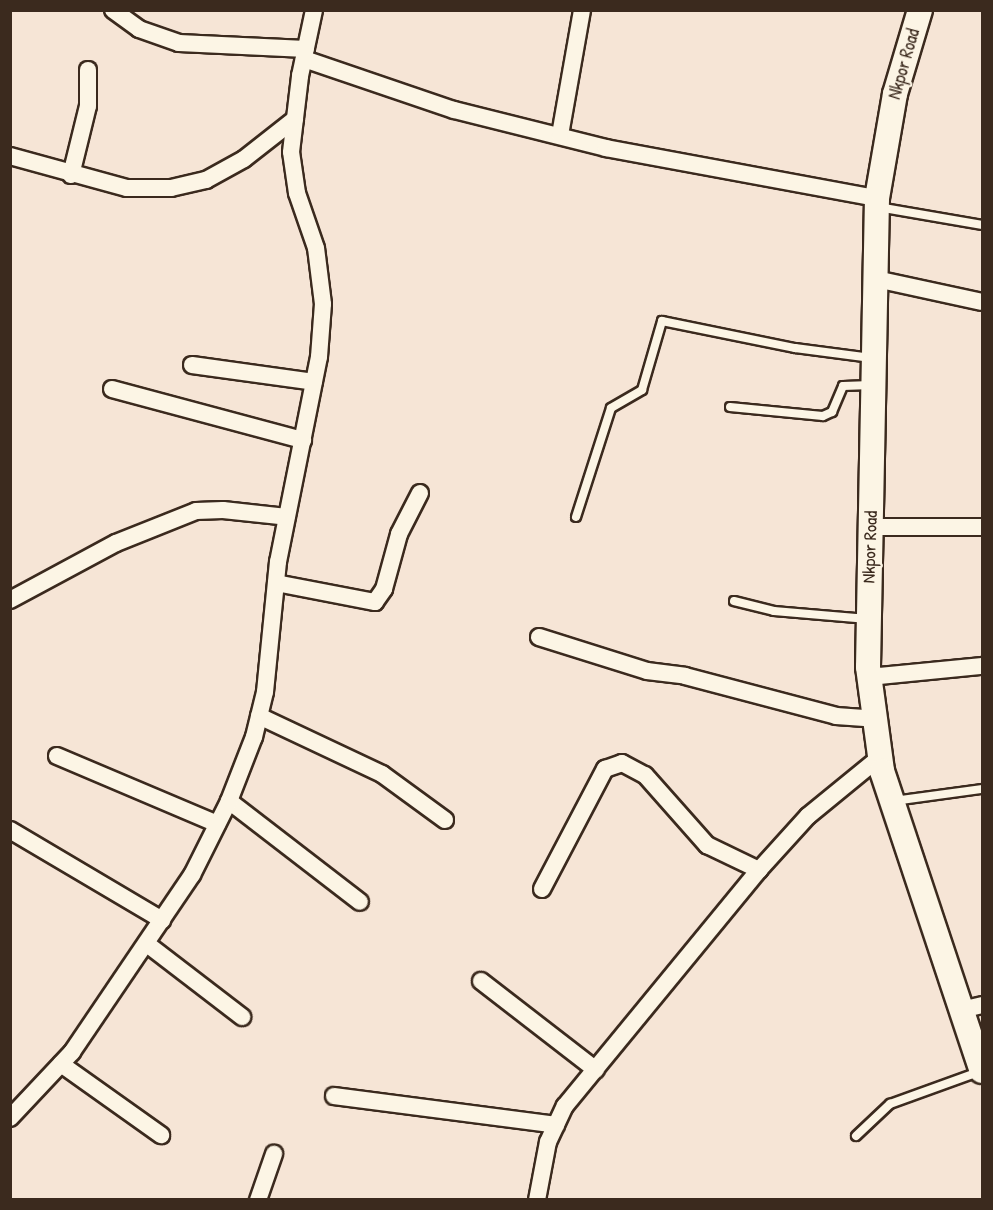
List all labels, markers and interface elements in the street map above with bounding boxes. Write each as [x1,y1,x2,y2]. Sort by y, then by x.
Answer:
street label: Nkpor Road [884,26,924,102]
street label: Nkpor Road [858,510,882,584]

